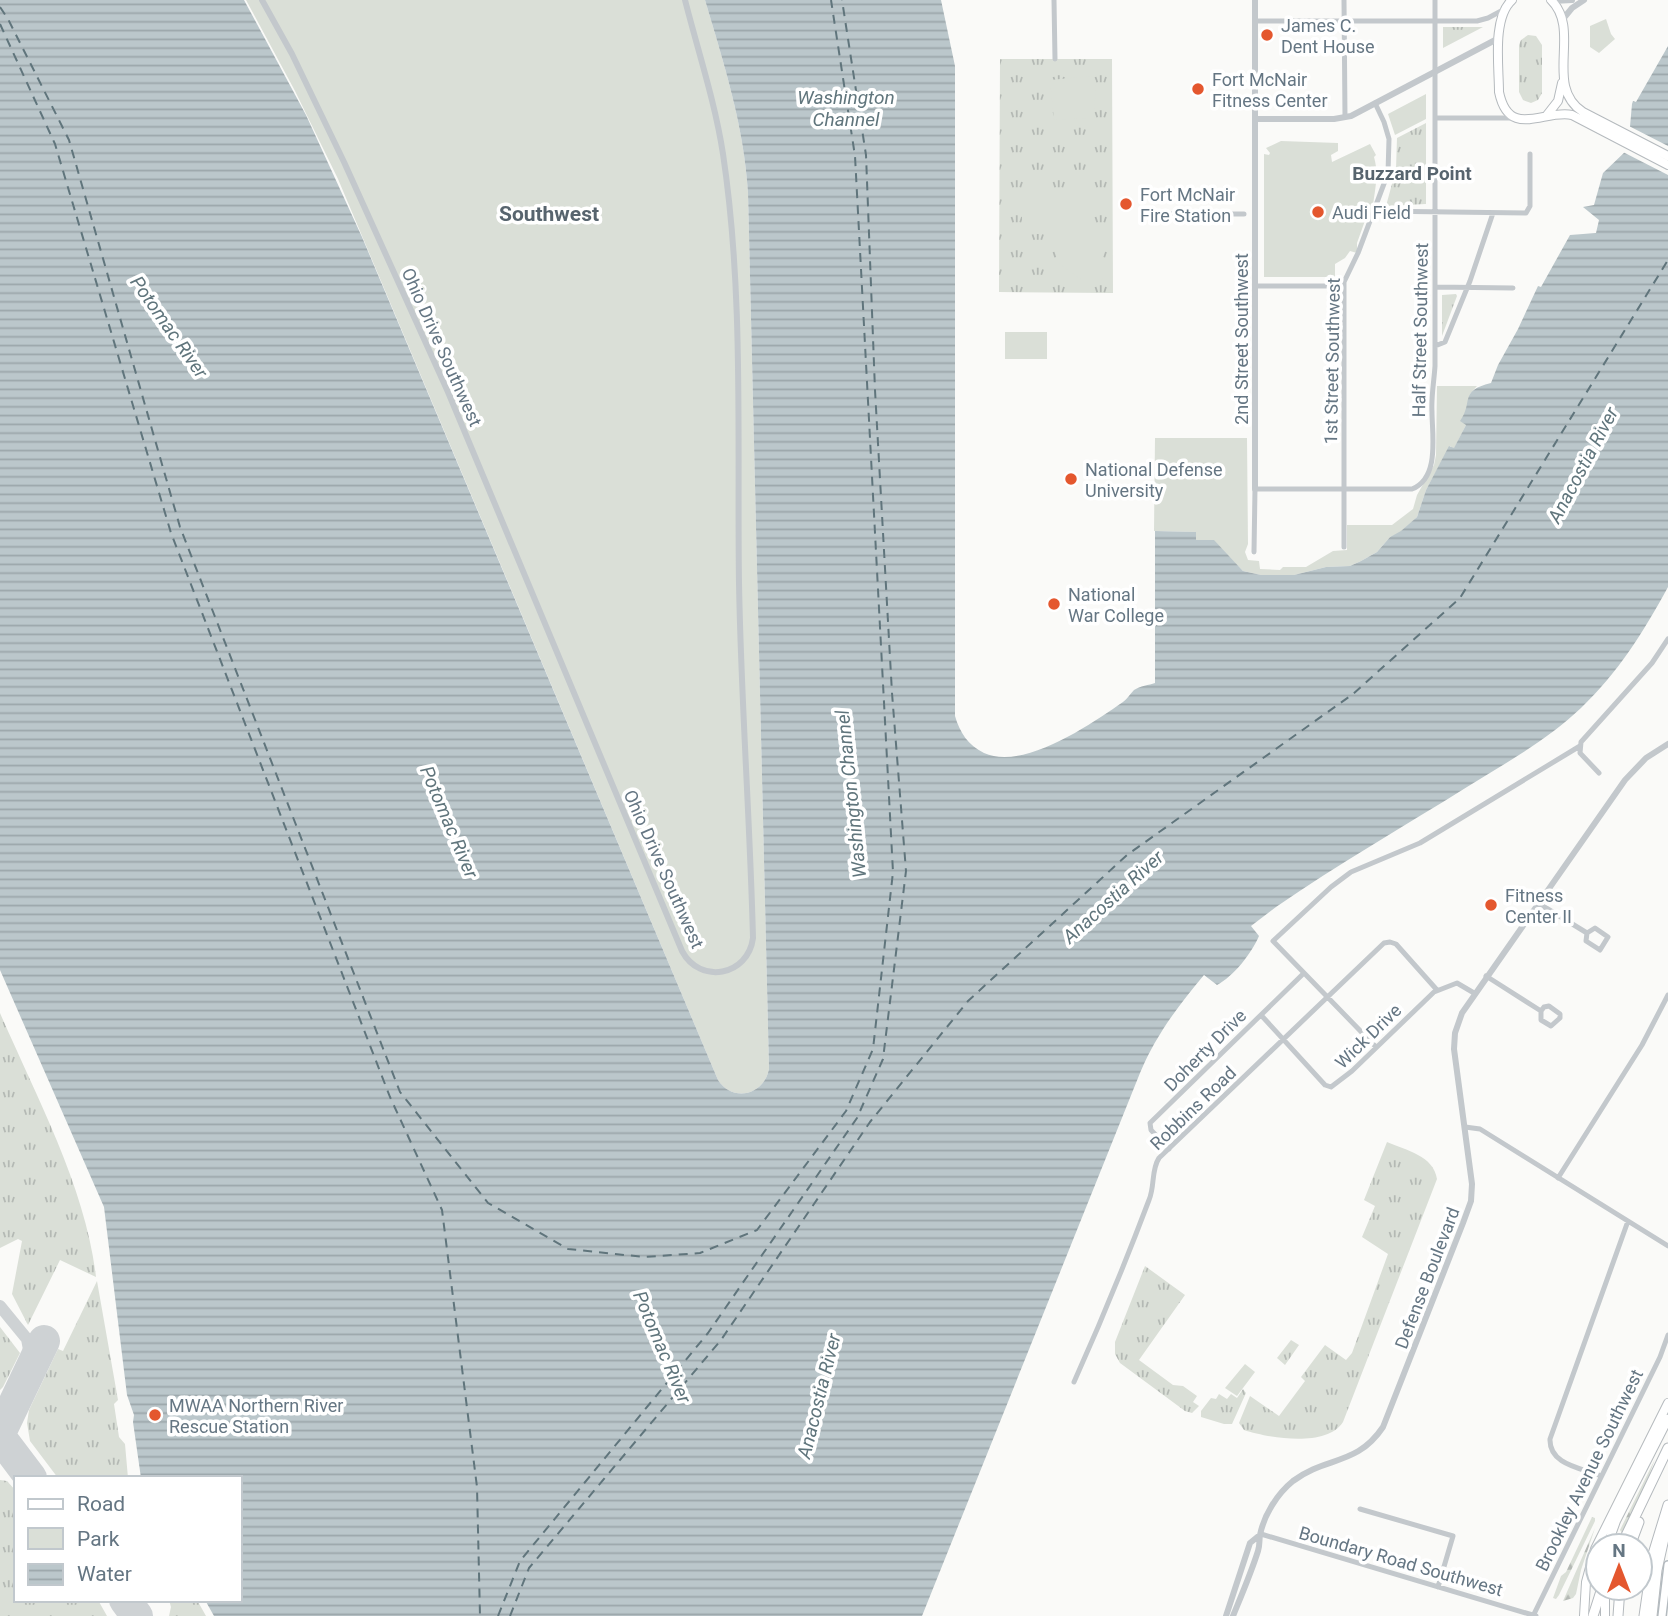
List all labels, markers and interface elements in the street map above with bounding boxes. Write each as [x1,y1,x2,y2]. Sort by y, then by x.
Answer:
place label: James C. Dent House [1281,15,1375,57]
marker: James C. Dent House [1259,27,1275,43]
place label: Fort McNair Fitness Center [1212,69,1327,111]
marker: Fort McNair Fitness Center [1190,81,1206,97]
water label: Washington Channel [797,86,895,131]
district label: Buzzard Point [1352,162,1472,185]
place label: Fort McNair Fire Station [1140,184,1235,226]
marker: Fort McNair Fire Station [1118,196,1134,212]
district label: Southwest [499,202,599,226]
place label: Audi Field [1332,202,1411,223]
marker: Audi Field [1310,204,1326,220]
street label: Half Street Southwest [1408,242,1432,417]
street label: 2nd Street Southwest [1231,253,1252,425]
street label: Ohio Drive Southwest [398,265,486,430]
water label: Potomac River [125,271,213,383]
street label: 1st Street Southwest [1320,277,1344,444]
water label: Anacostia River [1542,403,1623,528]
place label: National Defense University [1085,459,1222,501]
marker: National Defense University [1063,471,1079,487]
place label: National War College [1068,584,1164,626]
marker: National War College [1046,596,1062,612]
water label: Washington Channel [831,708,871,879]
water label: Potomac River [415,762,483,882]
street label: Ohio Drive Southwest [620,787,708,952]
water label: Anacostia River [1057,845,1169,949]
place label: Fitness Center II [1505,885,1572,927]
marker: Fitness Center II [1483,897,1499,913]
street label: Wick Drive [1331,999,1405,1073]
street label: Doherty Drive [1160,1005,1250,1095]
street label: Robbins Road [1146,1062,1240,1154]
street label: Defense Boulevard [1390,1204,1464,1352]
water label: Potomac River [628,1287,696,1407]
water label: Anacostia River [792,1331,846,1462]
street label: Brookley Avenue Southwest [1531,1366,1647,1574]
place label: MWAA Northern River Rescue Station [169,1395,343,1437]
marker: MWAA Northern River Rescue Station [147,1407,163,1423]
legend [14,1476,242,1602]
text: Road [77,1492,125,1516]
street label: Boundary Road Southwest [1297,1522,1506,1600]
text: Park [77,1527,120,1551]
north arrow [1584,1532,1654,1602]
text: N [1612,1539,1626,1562]
text: Water [77,1562,132,1586]

